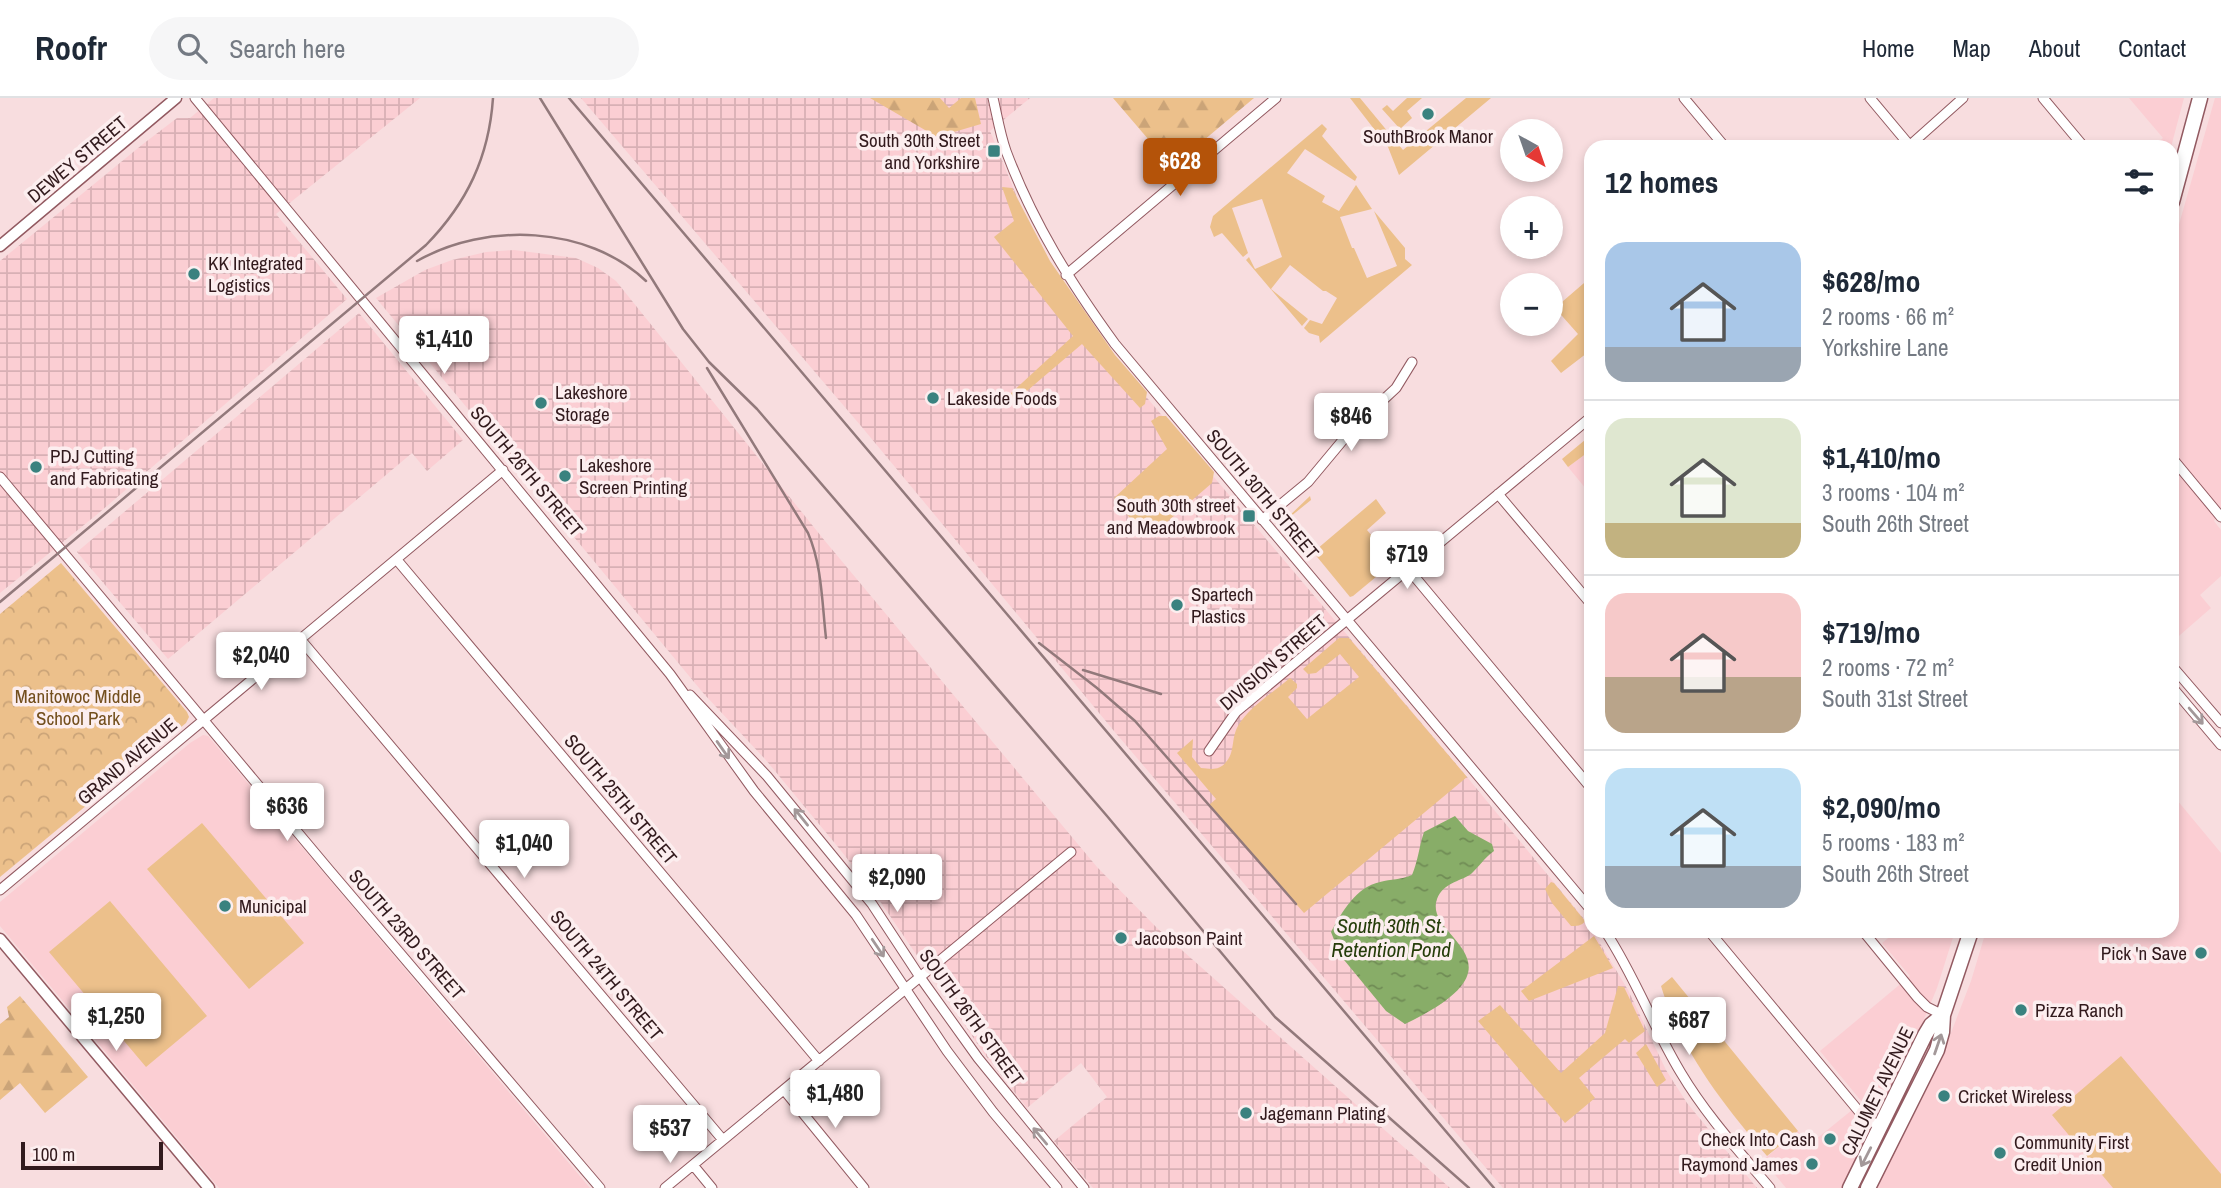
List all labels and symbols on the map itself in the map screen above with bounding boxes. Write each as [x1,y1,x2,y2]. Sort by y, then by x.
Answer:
marker: SouthBrook Manor [1420,106,1436,122]
street label: DEWEY STREET [22,109,133,208]
north arrow [1500,119,1563,182]
place label: SouthBrook Manor [1363,123,1494,149]
place label: South 30th Street and Yorkshire [859,127,981,175]
pin: $628 [1139,139,1221,198]
marker: South 30th Street and Yorkshire [986,143,1002,159]
place label: KK Integrated Logistics [208,250,303,298]
marker: KK Integrated Logistics [186,266,202,282]
pin: $1,410 [387,316,501,376]
place label: Lakeshore Storage [555,379,628,427]
place label: Lakeside Foods [947,385,1057,411]
marker: Lakeside Foods [925,390,941,406]
pin: $846 [1310,394,1392,453]
marker: Lakeshore Storage [533,395,549,411]
street label: SOUTH 26TH STREET [465,400,590,542]
street label: SOUTH 30TH STREET [1201,423,1326,565]
place label: PDJ Cutting and Fabricating [50,443,159,491]
place label: Lakeshore Screen Printing [579,452,688,500]
marker: PDJ Cutting and Fabricating [28,459,44,475]
marker: Lakeshore Screen Printing [557,468,573,484]
place label: South 30th street and Meadowbrook [1107,492,1236,540]
marker: South 30th street and Meadowbrook [1241,508,1257,524]
pin: $719 [1366,532,1448,591]
place label: Spartech Plastics [1191,581,1253,629]
marker: Spartech Plastics [1169,597,1185,613]
street label: DIVISION STREET [1214,608,1333,716]
pin: $2,040 [204,632,318,692]
park label: Manitowoc Middle School Park [15,683,141,731]
one-way arrow [2188,707,2204,725]
street label: GRAND AVENUE [72,712,182,810]
street label: SOUTH 25TH STREET [559,728,684,870]
one-way arrow [716,740,730,759]
pin: $636 [246,784,328,843]
one-way arrow [793,808,809,826]
pin: $1,040 [467,820,581,880]
pin: $2,090 [840,854,954,914]
street label: SOUTH 23RD STREET [343,863,471,1005]
place label: Municipal [239,893,307,919]
marker: Municipal [217,898,233,914]
street label: SOUTH 24TH STREET [545,904,670,1046]
water label: South 30th St. Retention Pond [1331,911,1451,964]
place label: Jacobson Paint [1135,925,1243,951]
marker: Jacobson Paint [1113,930,1129,946]
one-way arrow [871,938,885,957]
place label: Pick 'n Save [2101,940,2187,966]
street label: SOUTH 26TH STREET [914,944,1031,1091]
marker: Pick 'n Save [2193,945,2209,961]
pin: $1,250 [59,993,173,1053]
place label: Pizza Ranch [2035,997,2123,1023]
pin: $687 [1648,998,1730,1057]
marker: Pizza Ranch [2013,1002,2029,1018]
street label: CALUMET AVENUE [1834,1022,1920,1160]
one-way arrow [1933,1034,1945,1056]
pin: $1,480 [778,1070,892,1130]
place label: Cricket Wireless [1958,1083,2072,1109]
marker: Cricket Wireless [1936,1088,1952,1104]
place label: Jagemann Plating [1260,1100,1386,1126]
pin: $537 [629,1105,711,1165]
marker: Jagemann Plating [1238,1105,1254,1121]
place label: Check Into Cash [1701,1126,1816,1152]
one-way arrow [1032,1127,1048,1145]
place label: Community First Credit Union [2014,1129,2130,1177]
marker: Check Into Cash [1822,1131,1838,1147]
scale bar [21,1139,163,1171]
marker: Community First Credit Union [1992,1145,2008,1161]
one-way arrow [1859,1146,1872,1167]
place label: Raymond James [1681,1151,1798,1177]
marker: Raymond James [1804,1156,1820,1172]

